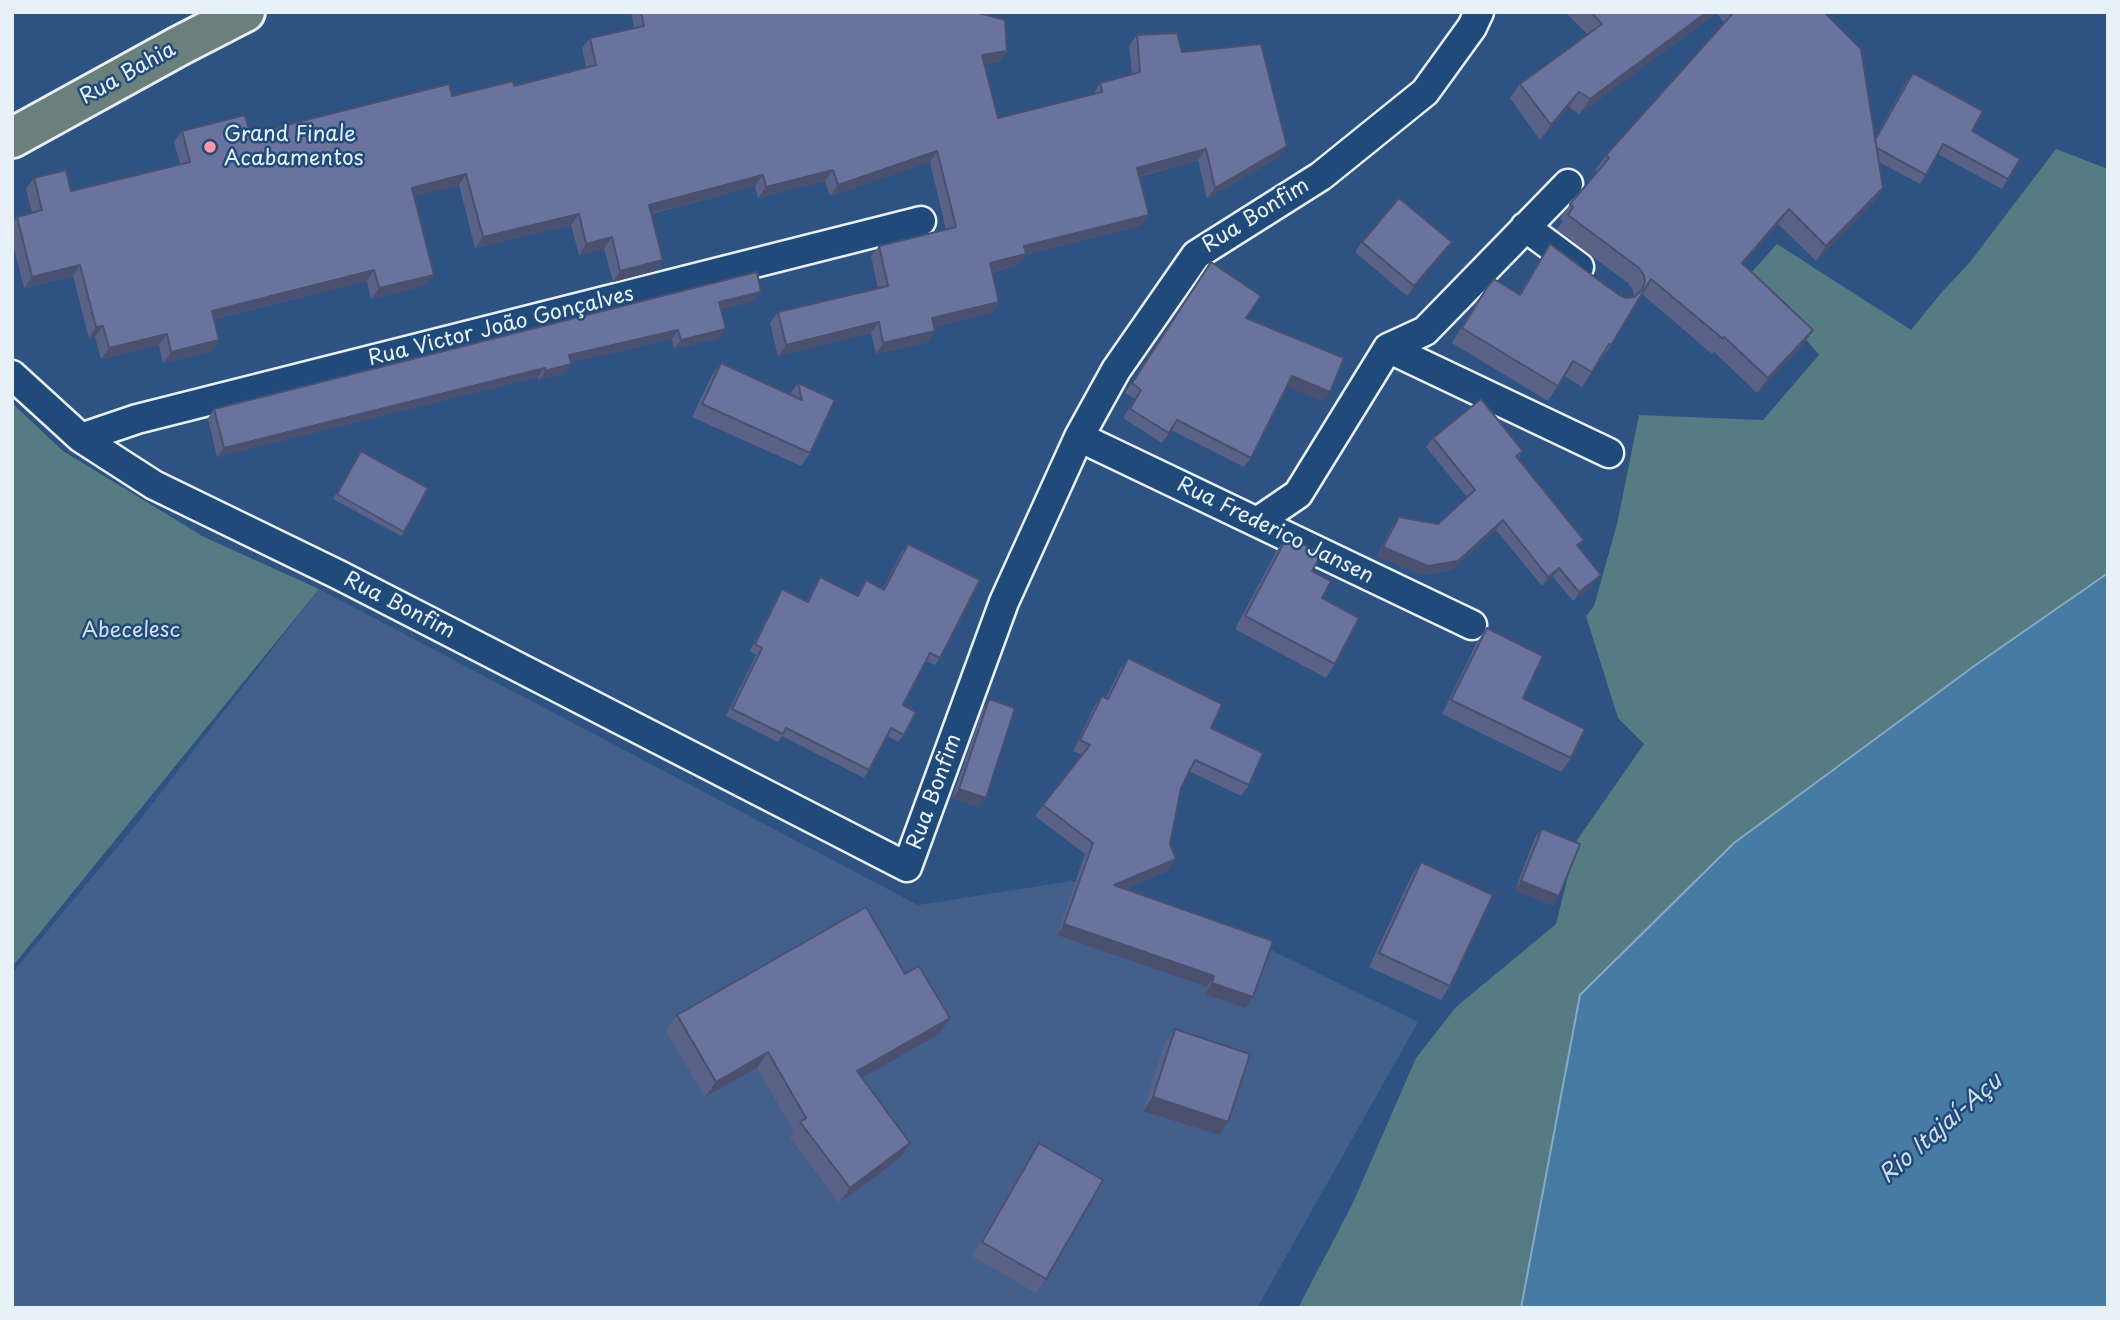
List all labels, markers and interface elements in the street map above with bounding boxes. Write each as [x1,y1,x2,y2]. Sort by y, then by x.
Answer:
street label: Rua Bahia [76,37,180,111]
place label: Grand Finale Acabamentos [224,122,363,172]
marker: Grand Finale Acabamentos [202,139,218,155]
street label: Rua Bonfim [1198,173,1314,259]
street label: Rua Victor João Gonçalves [366,282,636,372]
street label: Rua Frederico Jansen [1173,472,1377,590]
street label: Rua Bonfim [339,567,459,645]
park label: Abecelesc [82,618,180,644]
street label: Rua Bonfim [902,731,968,853]
water label: Rio Itajaí-Açu [1874,1068,2008,1190]

